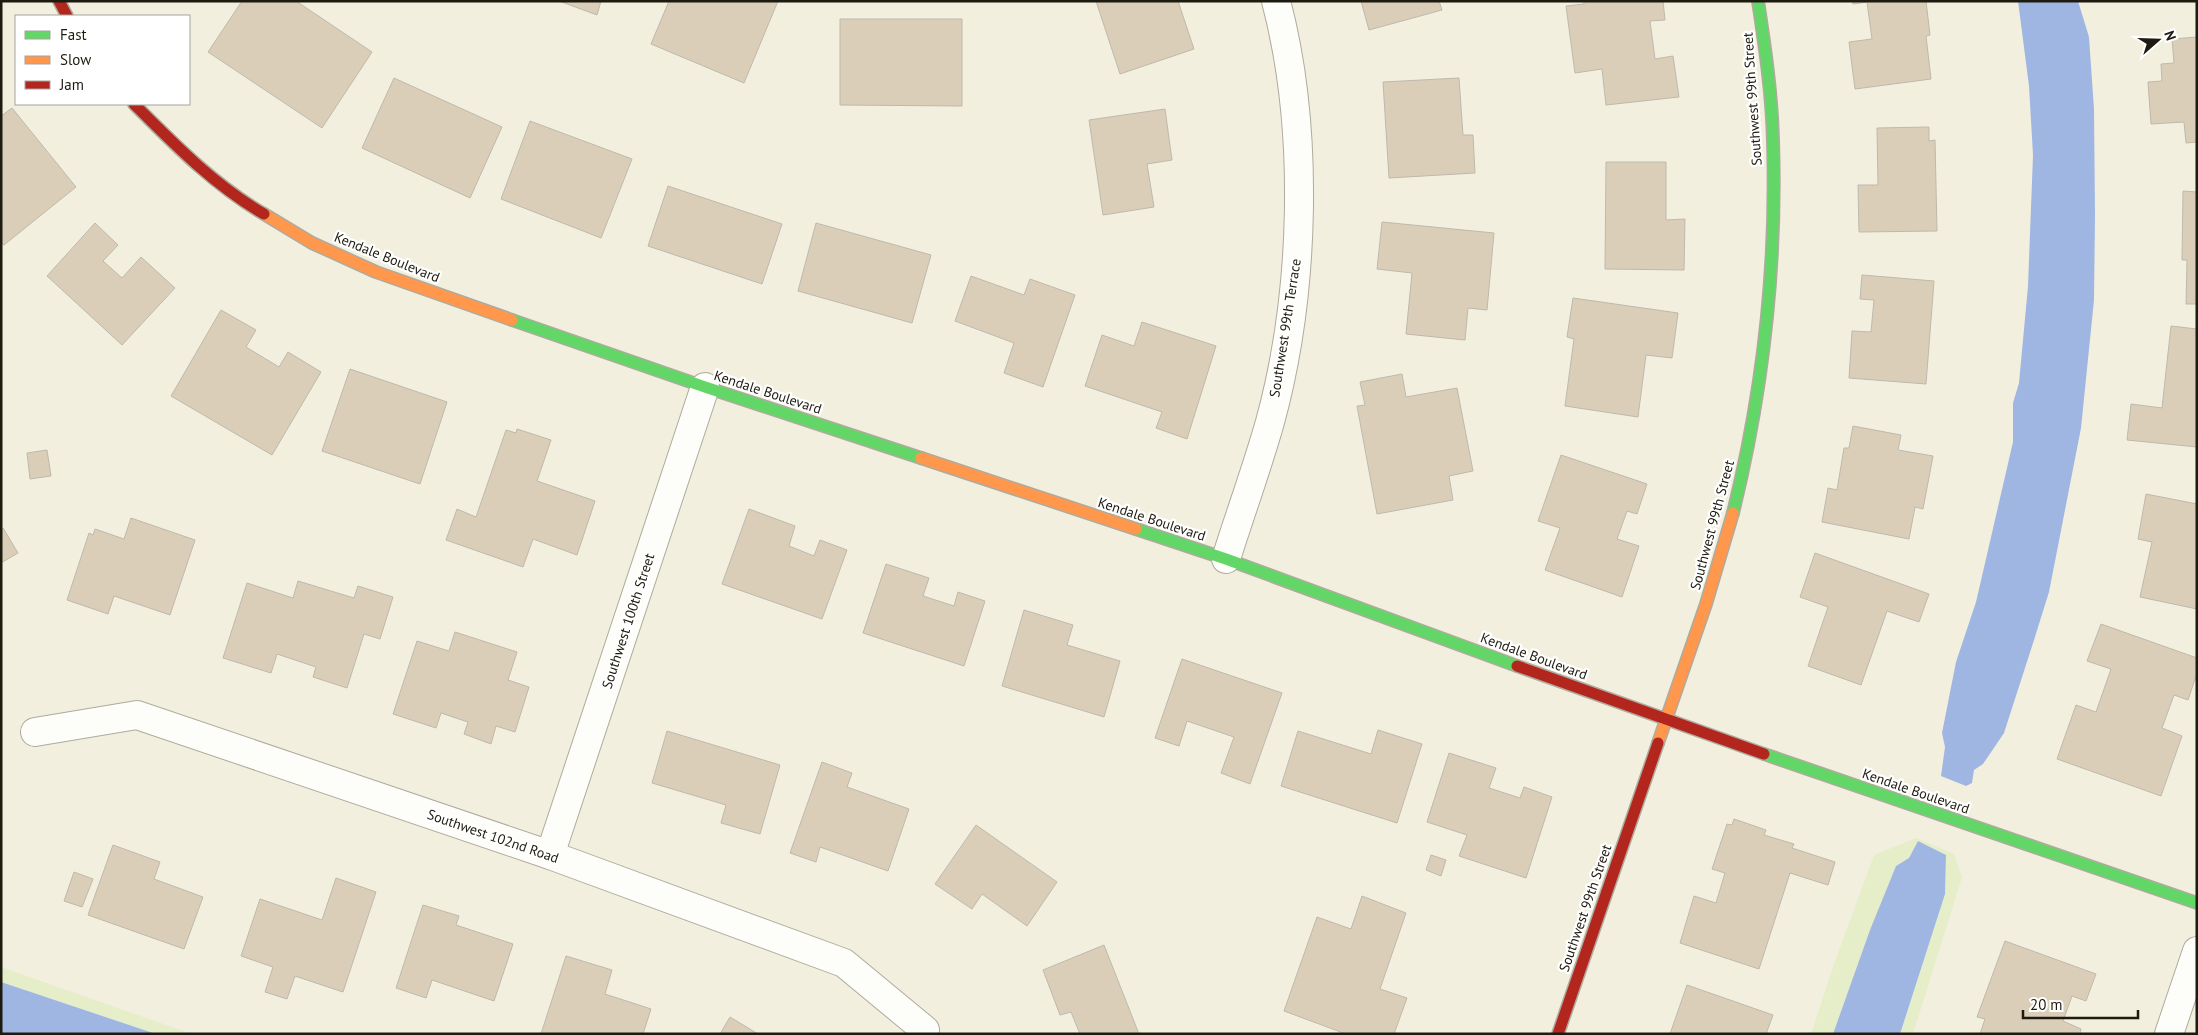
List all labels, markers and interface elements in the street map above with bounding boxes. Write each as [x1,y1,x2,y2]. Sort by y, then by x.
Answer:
legend [15,15,190,105]
north arrow [2133,15,2183,65]
text: Fast [60,25,87,44]
text: N [2160,28,2180,43]
street label: Southwest 99th Street [1738,31,1766,166]
text: Slow [60,50,91,69]
text: Jam [59,75,84,94]
street label: Kendale Boulevard [332,228,442,286]
street label: Southwest 99th Terrace [1265,257,1305,399]
street label: Kendale Boulevard [712,366,824,418]
street label: Southwest 99th Street [1686,458,1738,592]
street label: Kendale Boulevard [1096,493,1208,545]
street label: Southwest 100th Street [598,551,658,691]
street label: Kendale Boulevard [1478,628,1590,684]
street label: Kendale Boulevard [1860,764,1972,818]
street label: Southwest 102nd Road [425,805,561,867]
street label: Southwest 99th Street [1555,842,1615,974]
scale bar [2023,988,2138,1020]
text: 20 m [2030,995,2063,1014]

